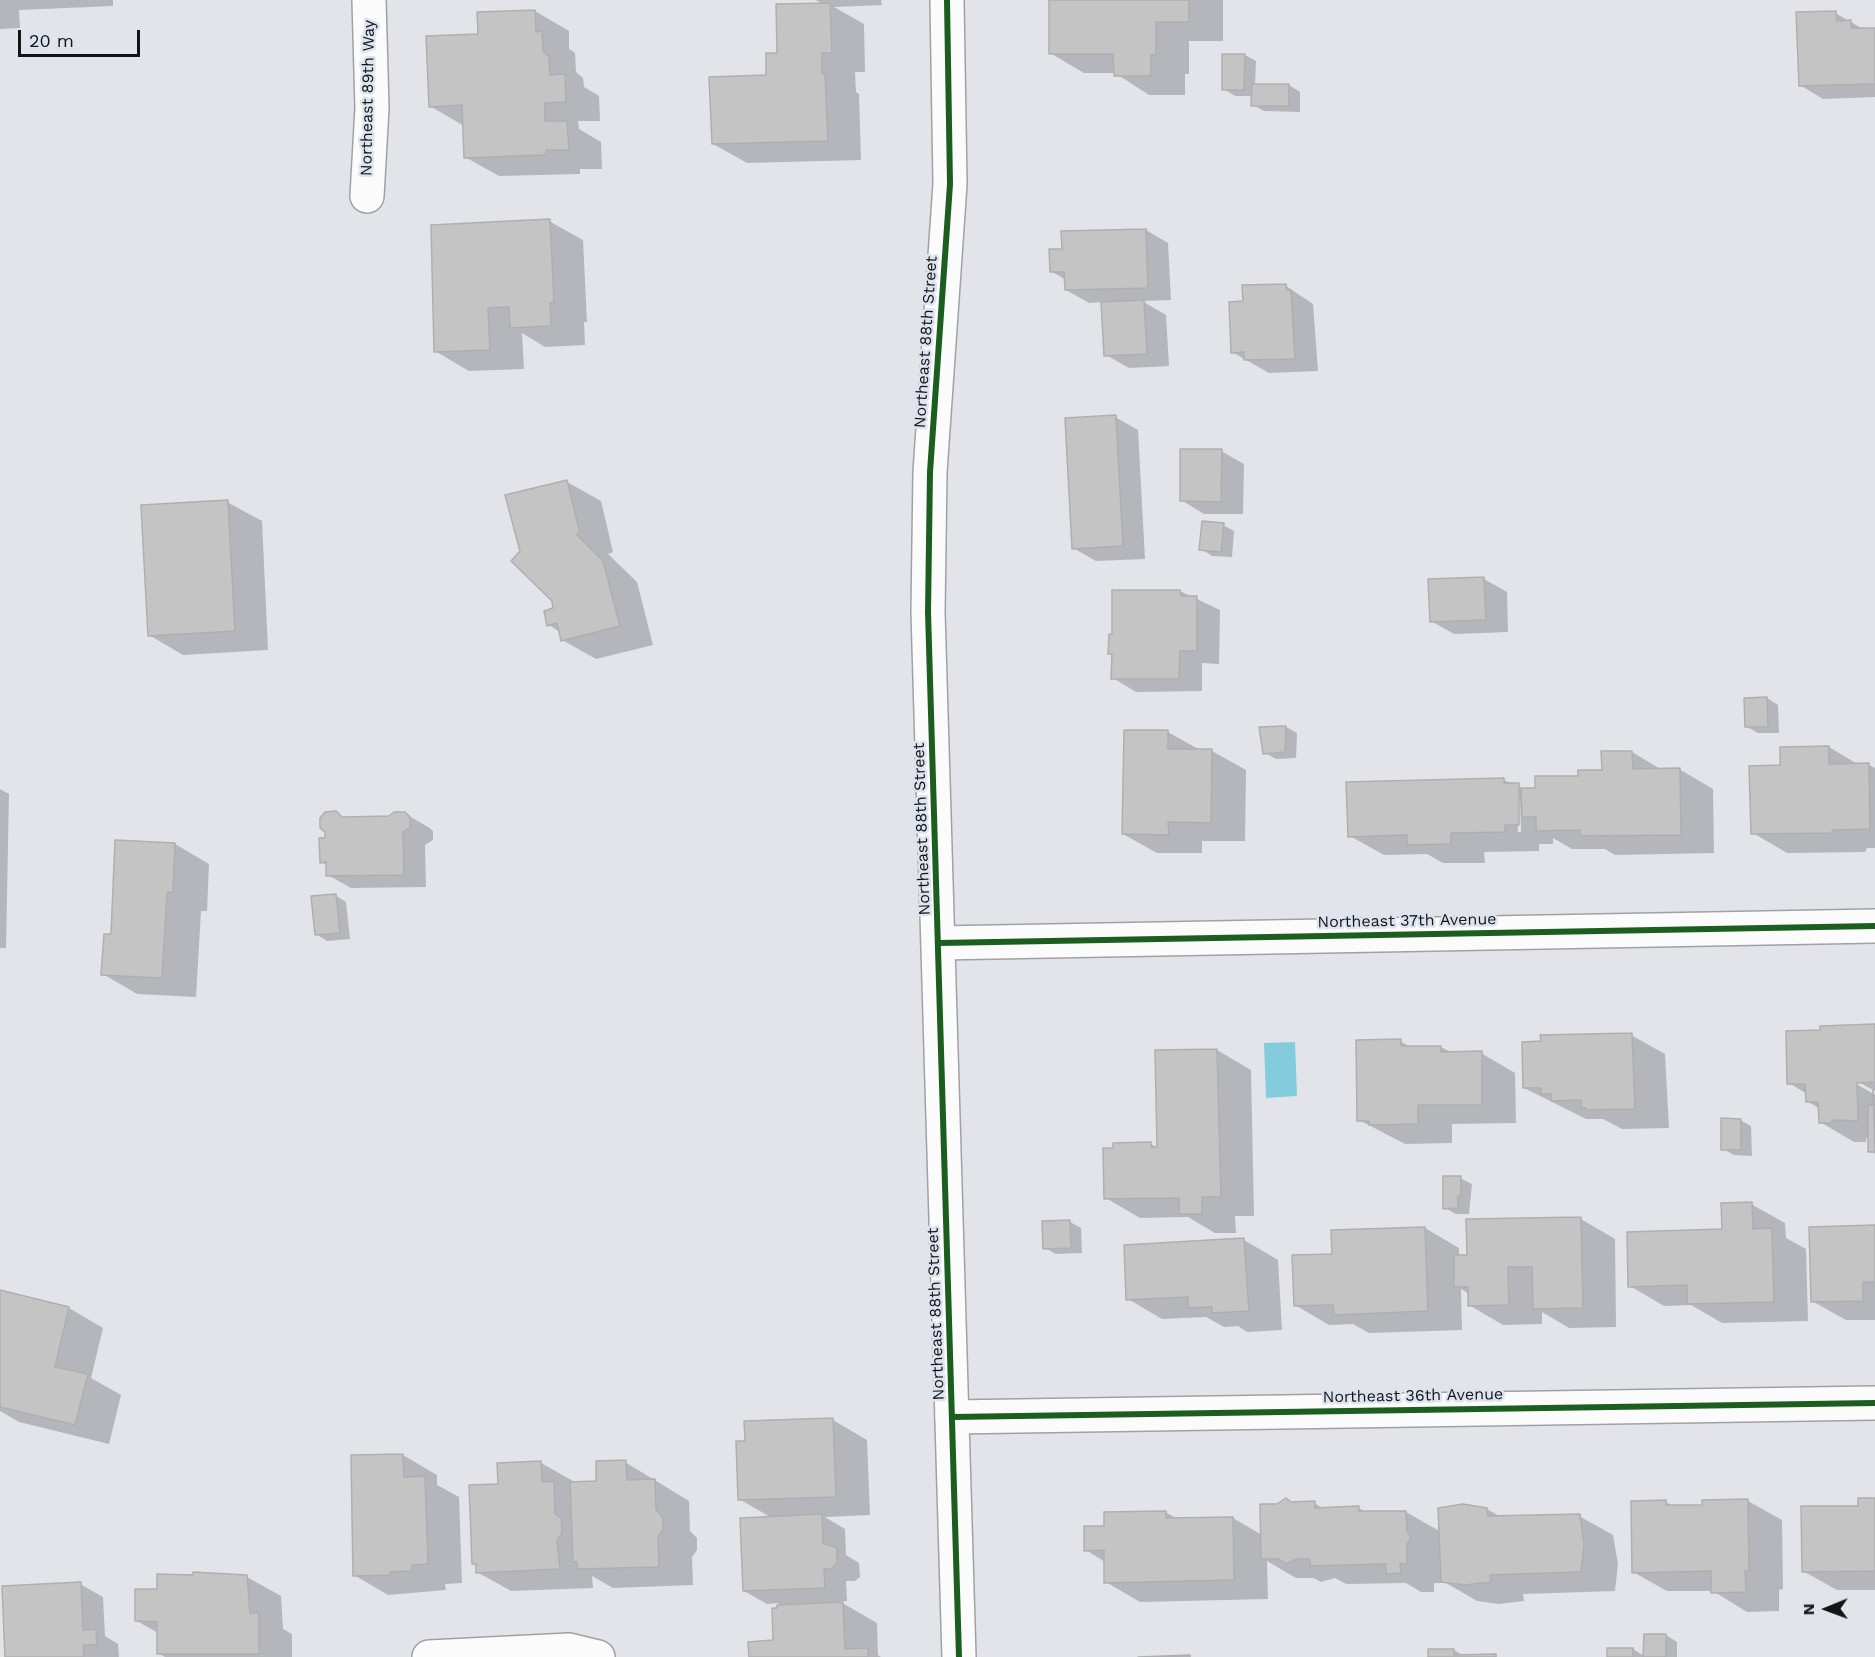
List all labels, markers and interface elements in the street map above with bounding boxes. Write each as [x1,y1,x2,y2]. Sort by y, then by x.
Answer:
scale bar [21,18,142,56]
street label: Northeast 89th Way [357,20,379,176]
text: 20 m [29,30,74,51]
street label: Northeast 88th Street [910,255,942,429]
street label: Northeast 88th Street [909,742,935,916]
street label: Northeast 37th Avenue [1317,910,1497,932]
street label: Northeast 88th Street [923,1227,949,1401]
street label: Northeast 36th Avenue [1323,1385,1503,1407]
north arrow [1797,1579,1857,1639]
text: N [1799,1603,1818,1615]

